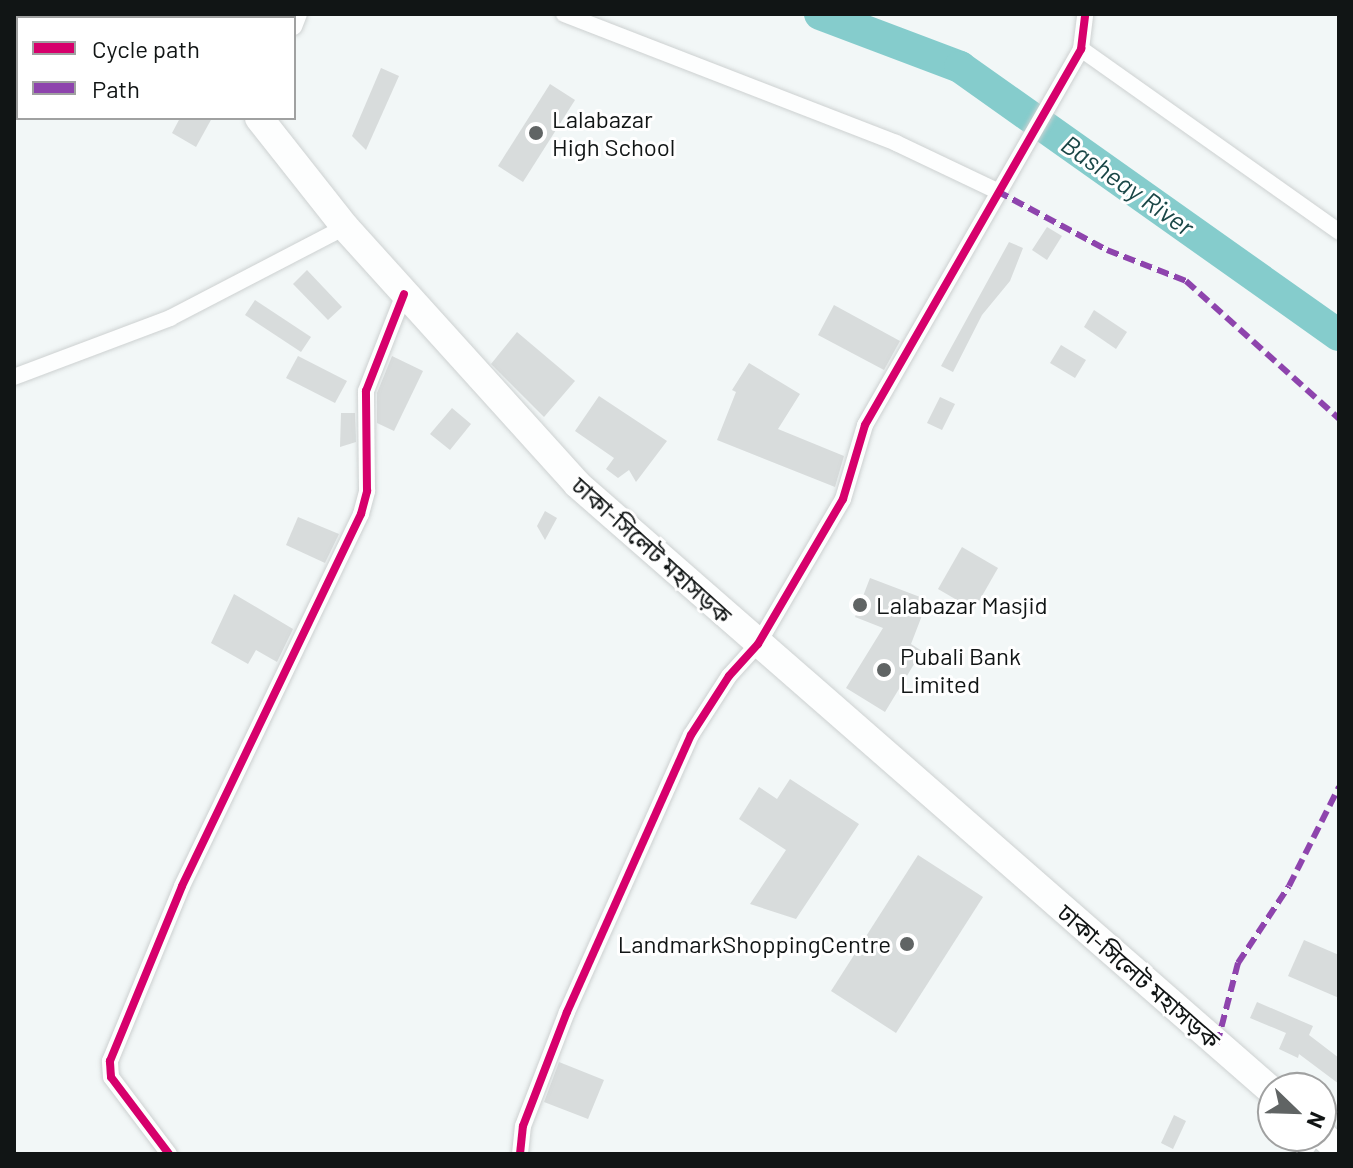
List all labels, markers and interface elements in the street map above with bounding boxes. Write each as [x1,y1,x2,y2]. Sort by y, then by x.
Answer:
legend [16,16,296,120]
text: Cycle path [92,34,200,63]
text: Path [92,74,140,103]
place label: Lalabazar High School [552,105,675,161]
marker: Lalabazar High School [527,124,545,142]
water label: Basheay River [1056,128,1200,242]
street label: ঢাকা-সিলেট মহাসড়ক [566,471,738,629]
place label: Lalabazar Masjid [876,591,1048,619]
marker: Lalabazar Masjid [851,596,869,614]
place label: Pubali Bank Limited [900,642,1021,698]
marker: Pubali Bank Limited [875,661,893,679]
street label: ঢাকা-সিলেট মহাসড়ক [1052,898,1226,1054]
place label: LandmarkShoppingCentre [618,930,891,958]
marker: LandmarkShoppingCentre [898,935,916,953]
north arrow [1257,1072,1337,1152]
text: N [1302,1109,1332,1132]

